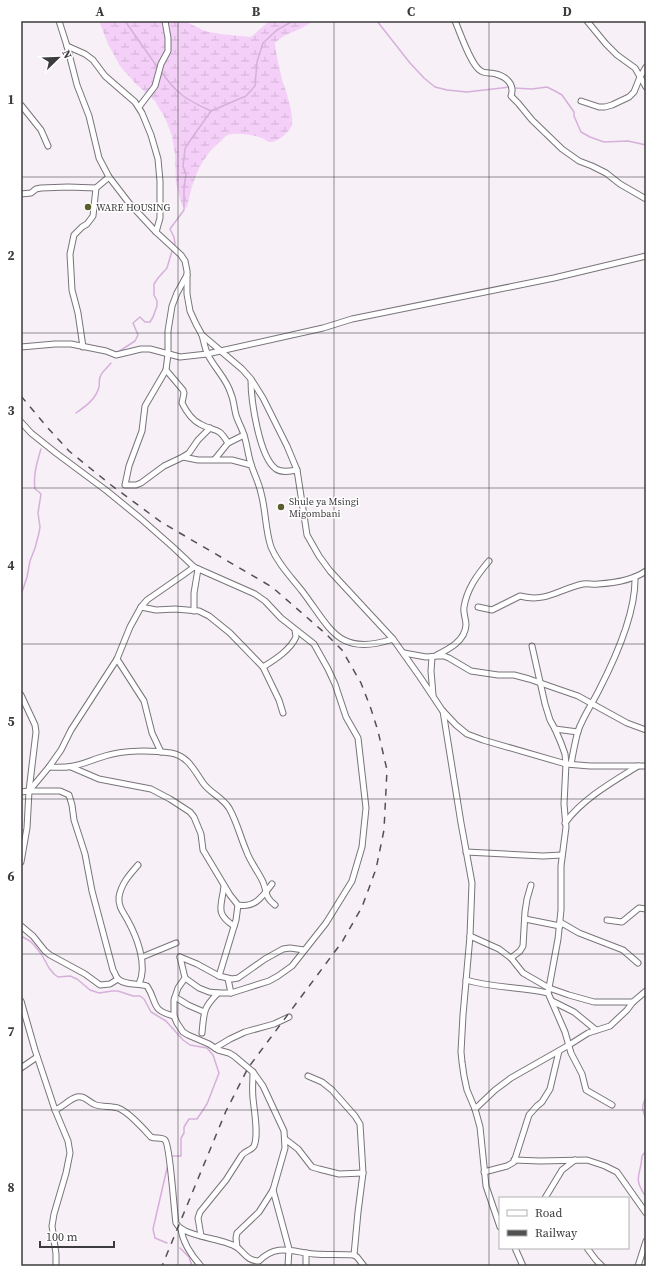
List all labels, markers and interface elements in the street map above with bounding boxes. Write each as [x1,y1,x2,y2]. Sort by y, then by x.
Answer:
text: A [96,3,105,20]
text: B [252,3,261,20]
text: C [407,3,415,20]
text: D [562,3,572,20]
north arrow [38,38,78,78]
text: N [58,48,75,61]
text: 1 [7,91,15,108]
place label: WARE HOUSING [96,201,170,214]
marker: WARE HOUSING [83,202,93,212]
text: 2 [7,247,15,264]
text: 3 [7,402,15,419]
place label: Shule ya Msingi Migombani [289,495,359,520]
marker: Shule ya Msingi Migombani [276,502,286,512]
text: 4 [7,557,15,574]
text: 5 [7,713,15,730]
text: 6 [7,868,15,885]
text: 7 [7,1023,15,1040]
text: 8 [7,1179,15,1196]
legend [499,1197,629,1249]
text: Road [535,1205,562,1221]
scale bar [40,1223,114,1249]
text: Railway [535,1225,578,1241]
text: 100 m [46,1229,78,1245]

